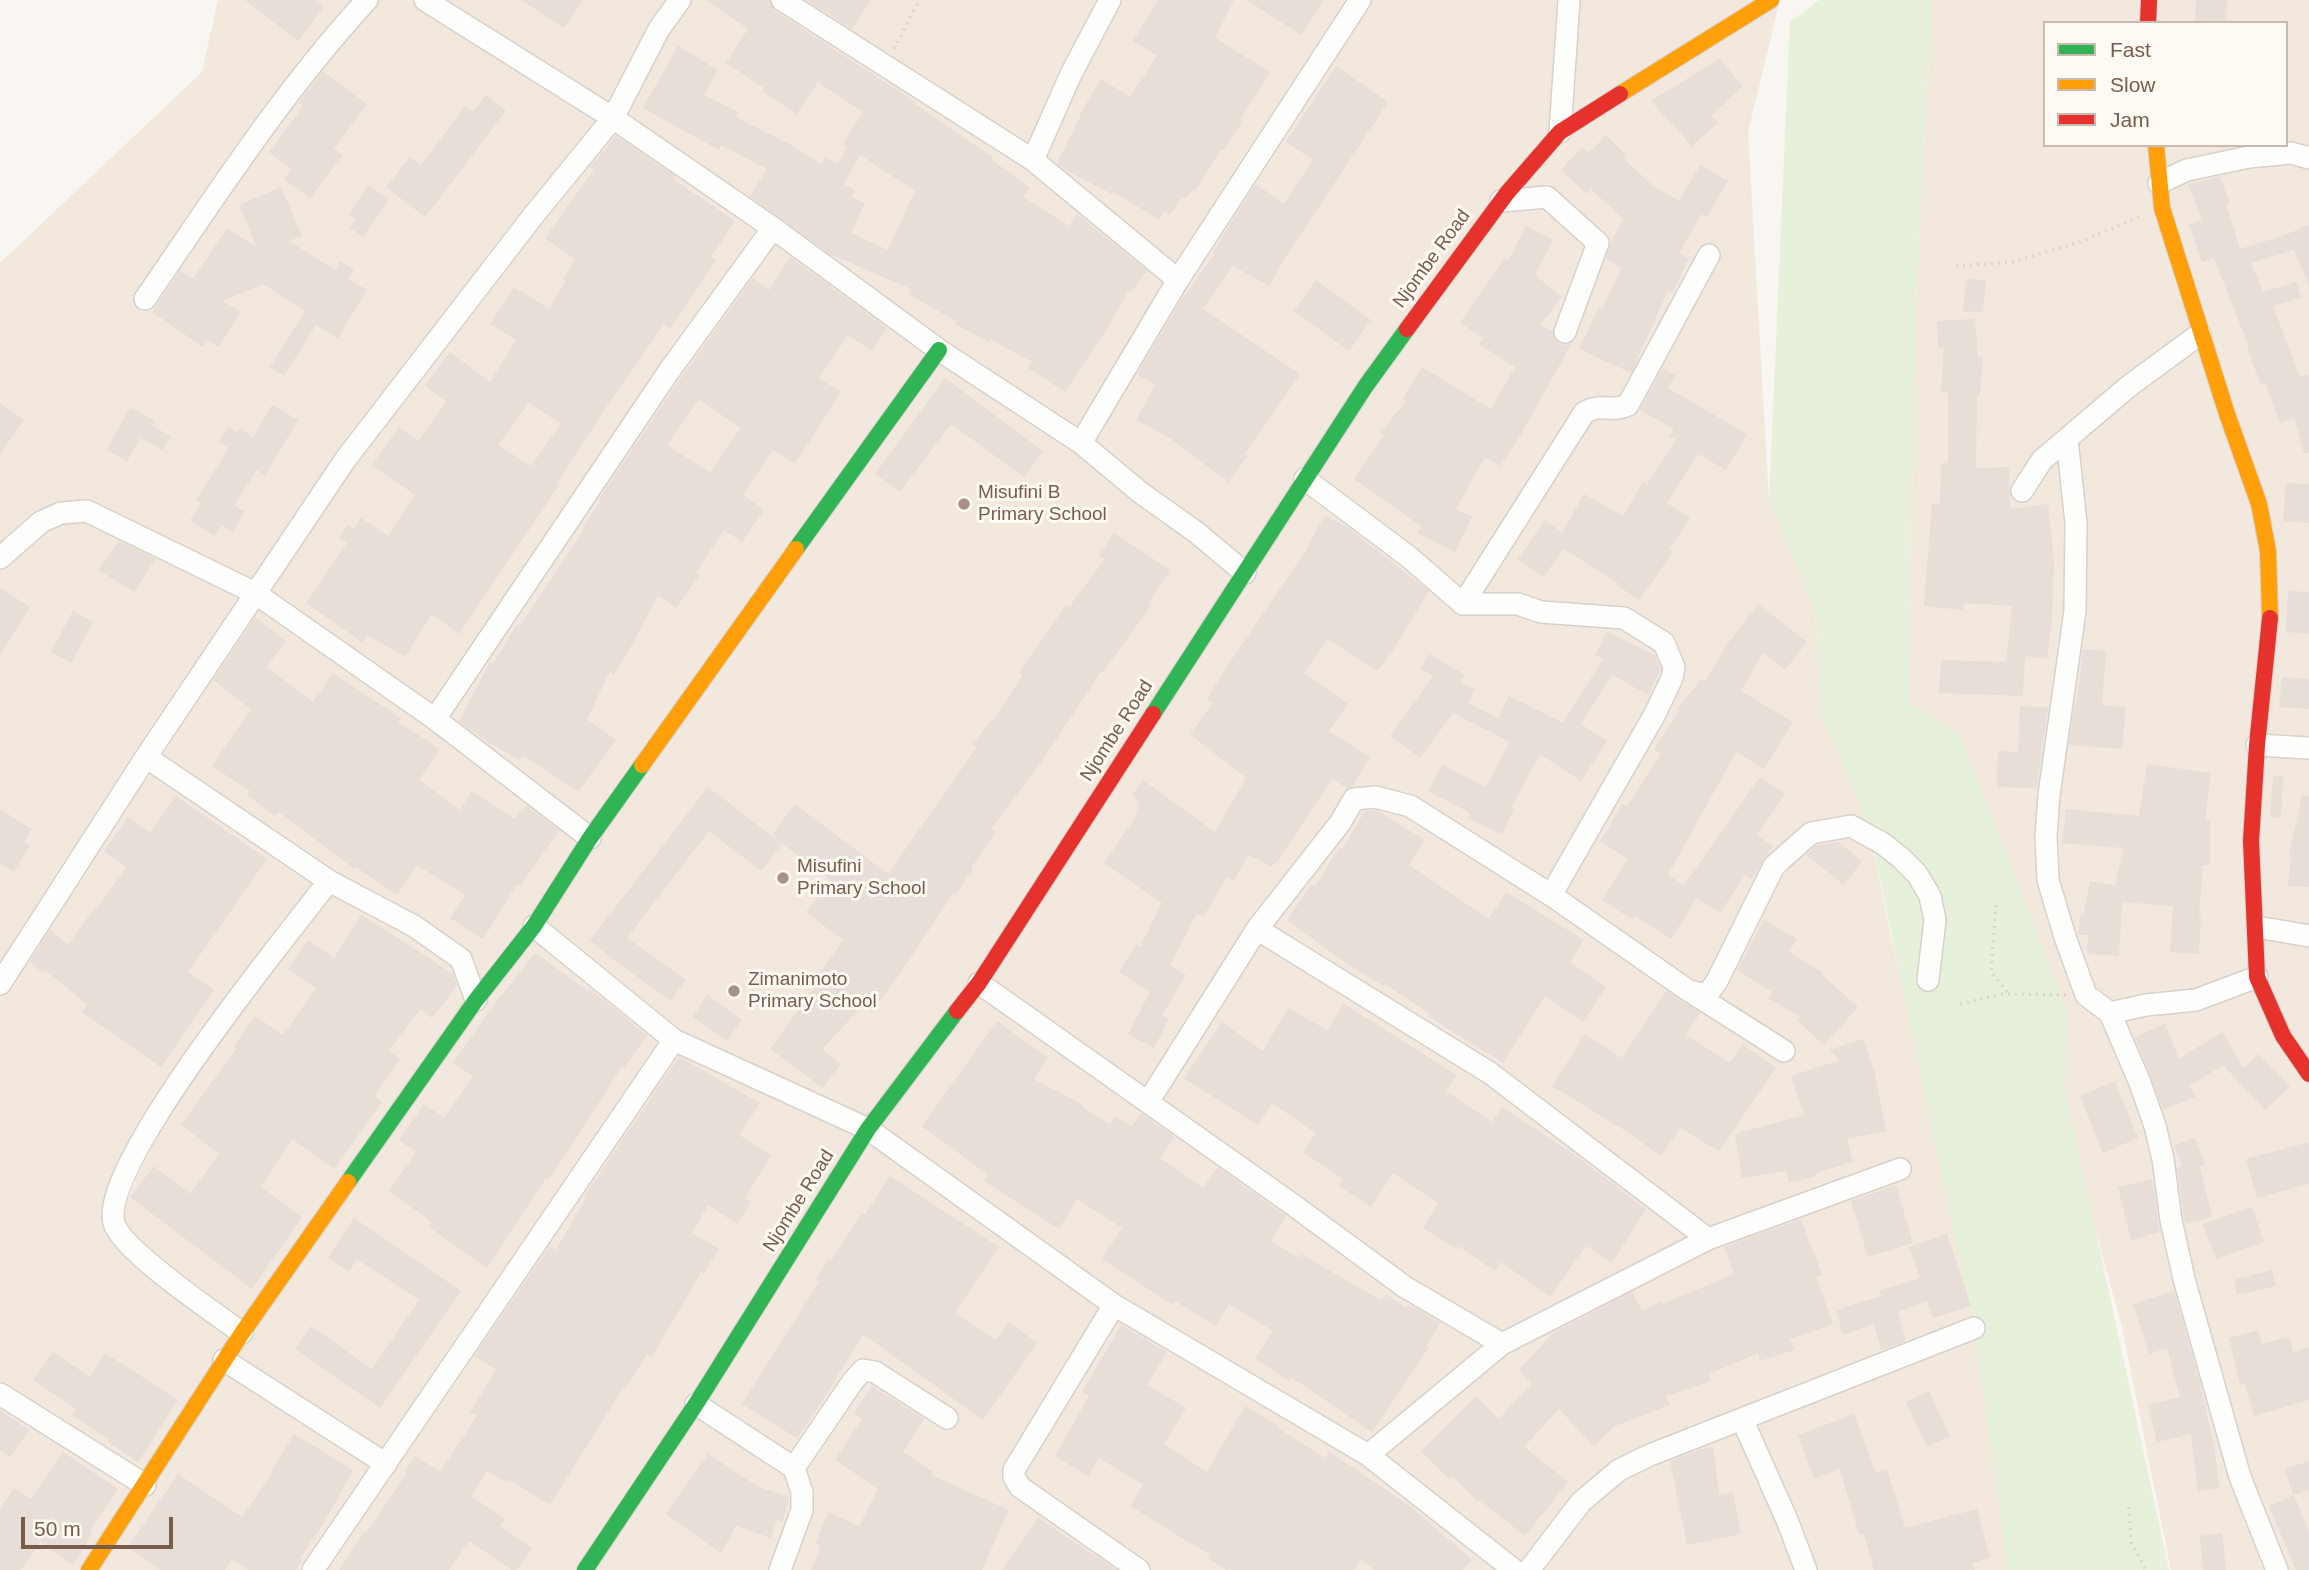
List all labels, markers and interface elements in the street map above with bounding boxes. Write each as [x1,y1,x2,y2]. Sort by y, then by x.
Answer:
legend [2043,21,2288,147]
text: Fast [2110,38,2151,61]
text: Slow [2110,73,2156,96]
text: Jam [2110,108,2150,131]
street label: Njombe Road [1389,205,1475,313]
place label: Misufini B Primary School [978,482,1107,526]
marker: Misufini B Primary School [956,496,972,512]
street label: Njombe Road [1076,676,1158,786]
place label: Misufini Primary School [797,856,926,900]
marker: Misufini Primary School [775,870,791,886]
place label: Zimanimoto Primary School [748,969,877,1013]
marker: Zimanimoto Primary School [726,983,742,999]
street label: Njombe Road [759,1146,839,1256]
scale bar [24,1504,177,1548]
text: 50 m [34,1517,81,1540]

